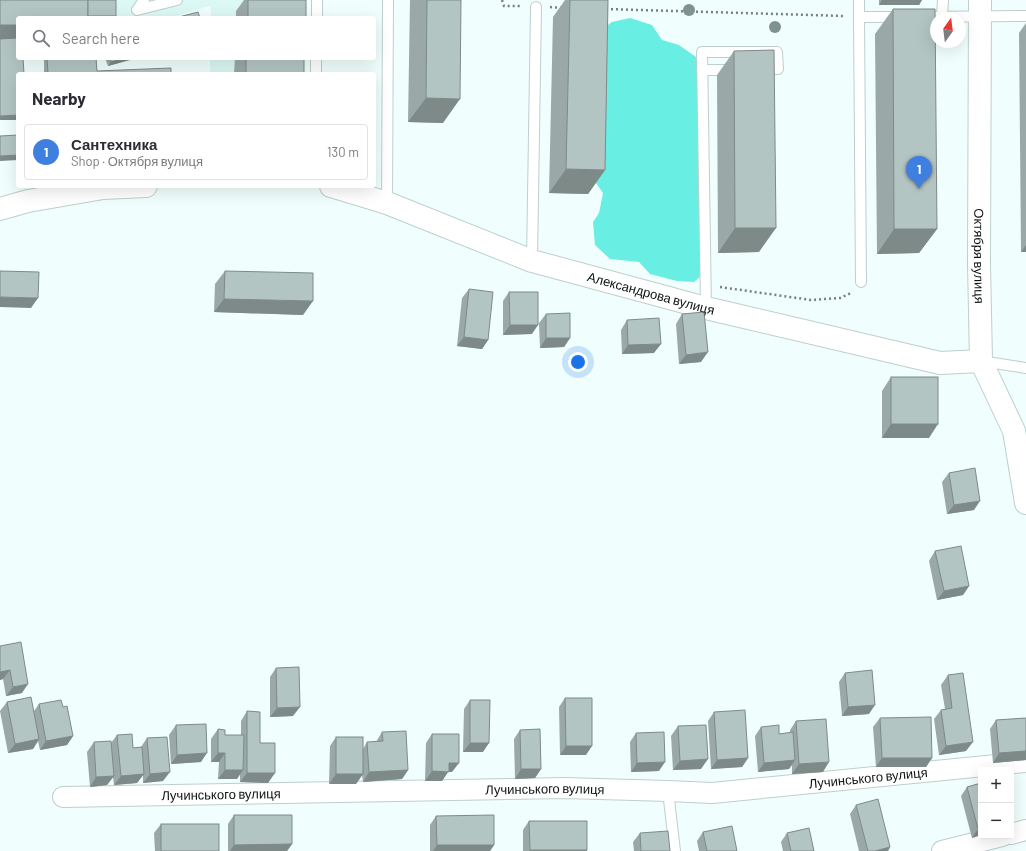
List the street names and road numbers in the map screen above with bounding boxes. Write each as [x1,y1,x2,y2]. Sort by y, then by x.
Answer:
street label: Октября вулиця [971,208,988,304]
street label: Александрова вулиця [586,268,716,318]
street label: Лучинського вулиця [808,764,928,791]
street label: Лучинського вулиця [485,780,605,797]
street label: Лучинського вулиця [161,785,281,803]

